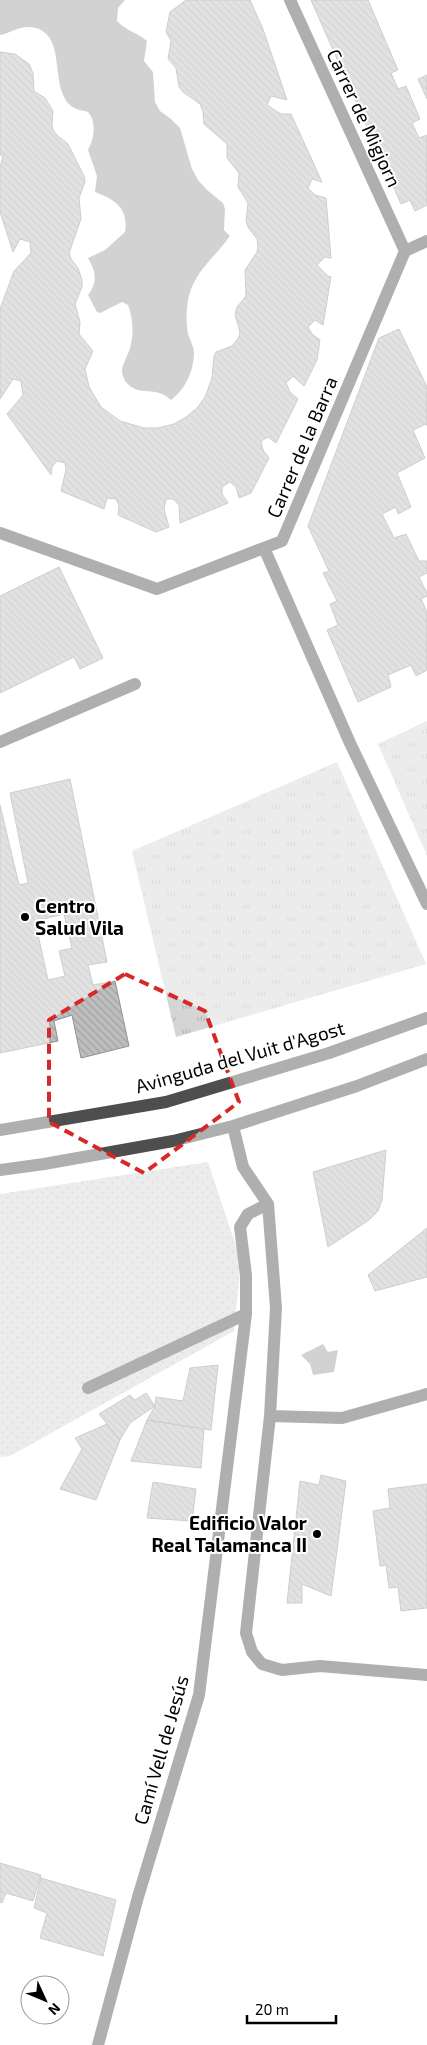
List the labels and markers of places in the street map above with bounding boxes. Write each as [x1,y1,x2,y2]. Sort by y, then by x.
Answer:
place label: Centro Salud Vila [35,894,124,939]
marker: Centro Salud Vila [19,911,31,923]
place label: Edificio Valor Real Talamanca II [151,1511,307,1556]
marker: Edificio Valor Real Talamanca II [311,1528,323,1540]

